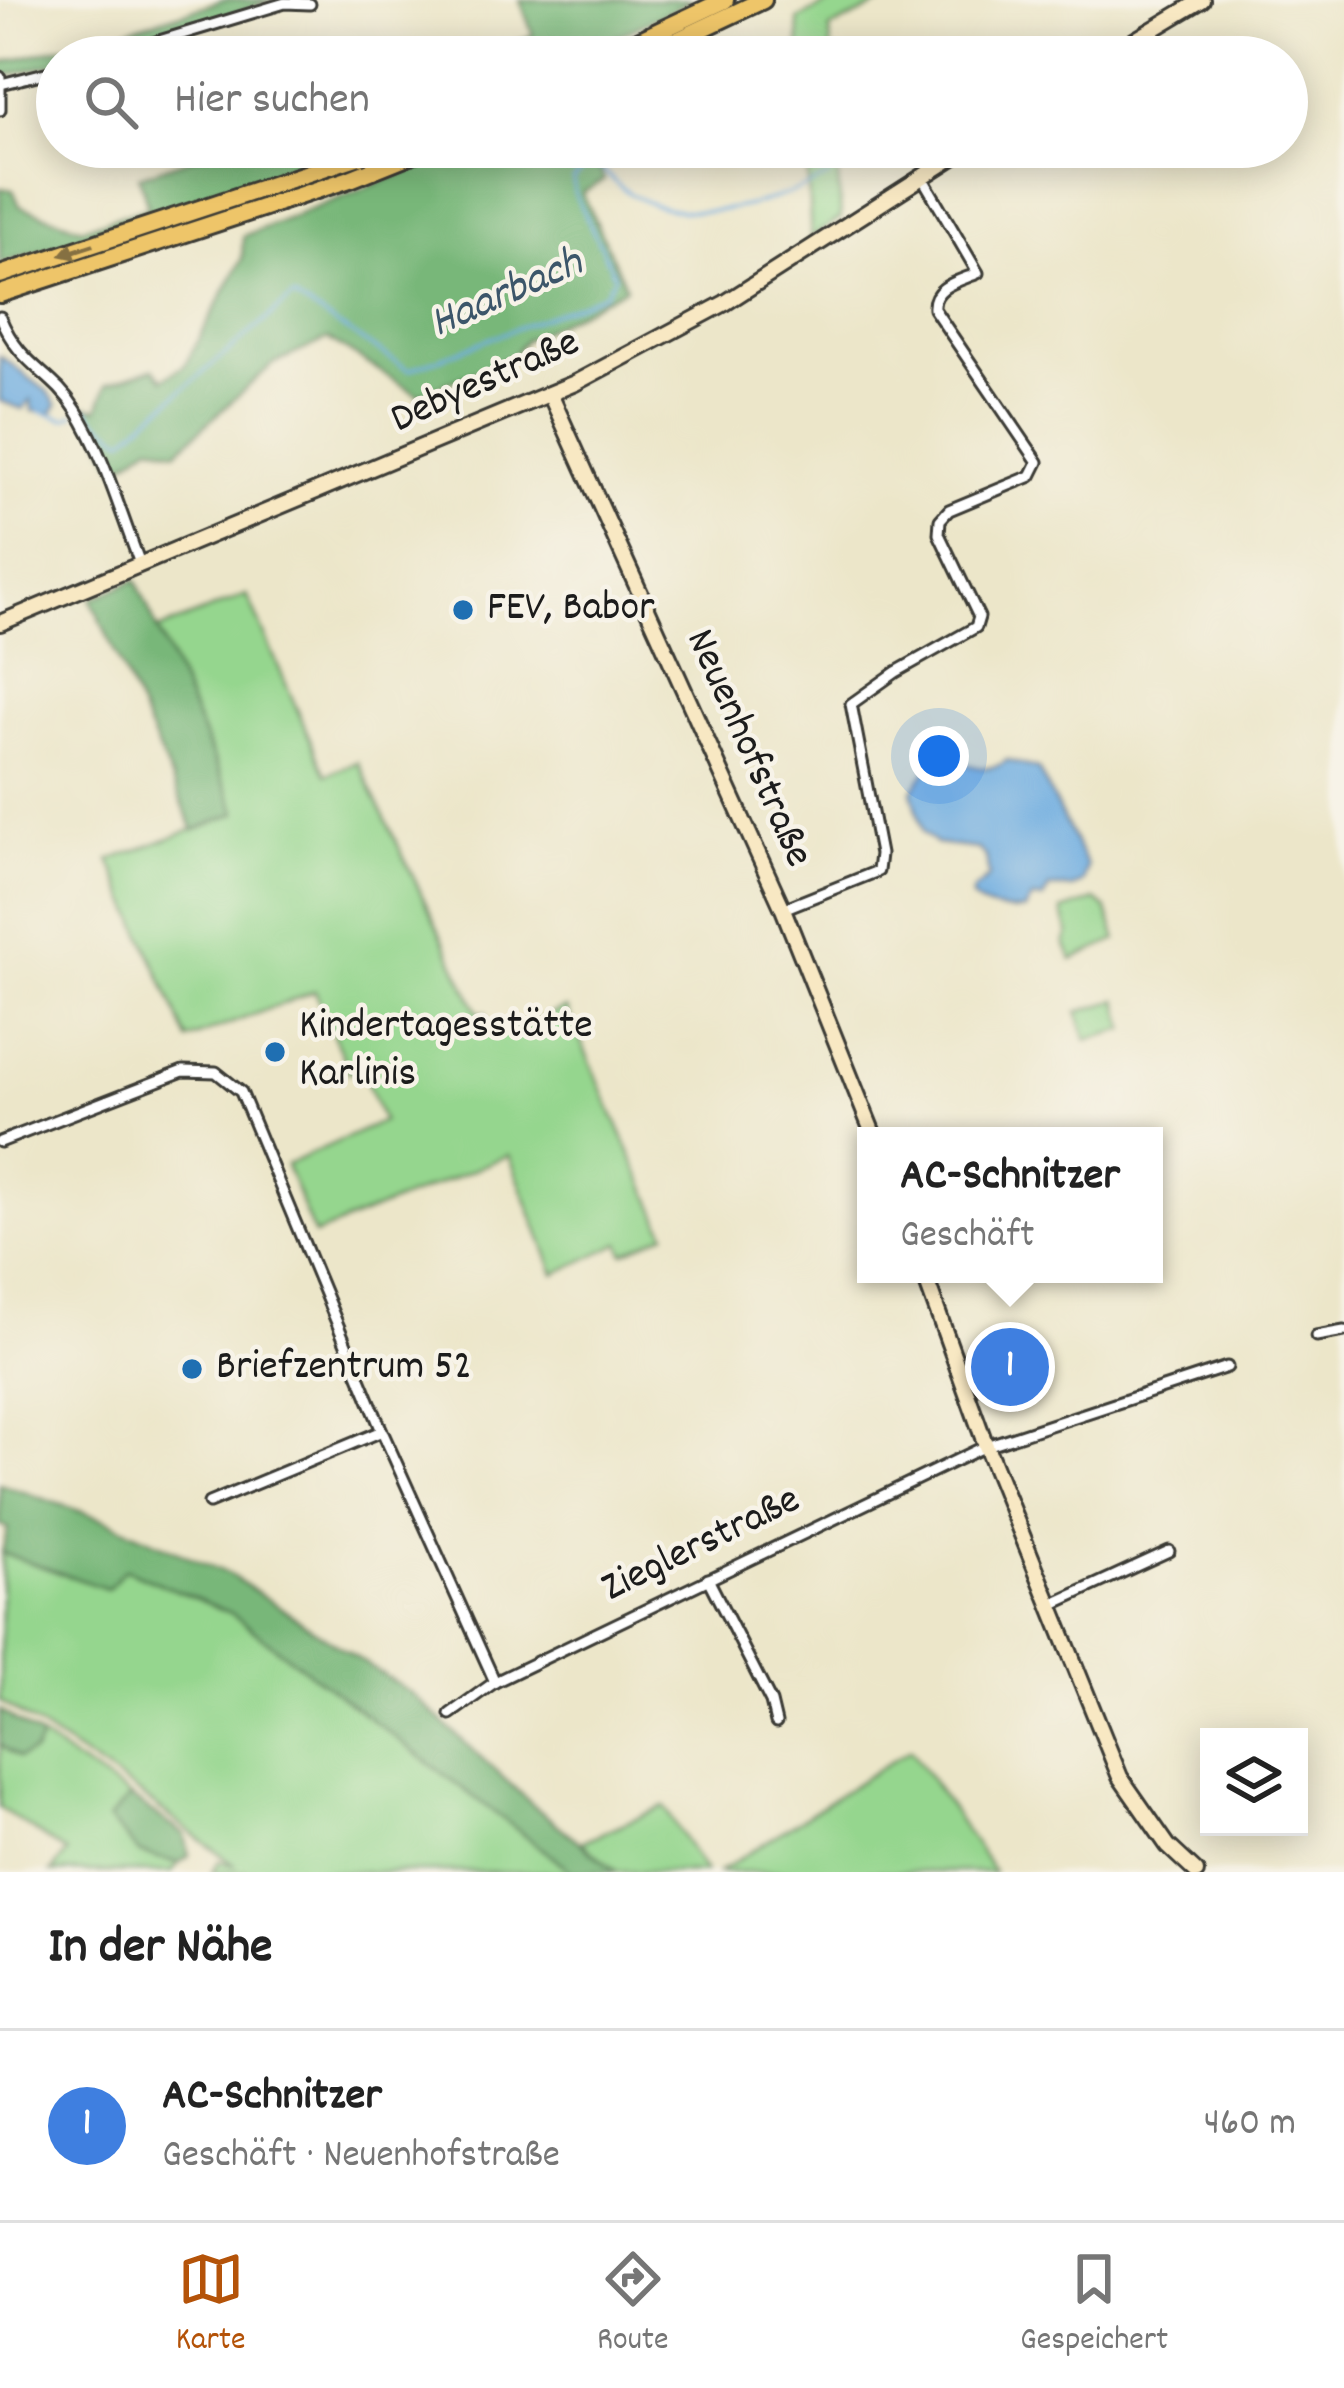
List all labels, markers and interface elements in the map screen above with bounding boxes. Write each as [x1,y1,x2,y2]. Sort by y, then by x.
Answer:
search box [36,36,1308,168]
icon: search [78,69,144,135]
text: Hier suchen [174,70,370,134]
water label: Haarbach [420,232,595,357]
one-way arrow [58,242,95,261]
street label: Debyestraße [382,315,590,451]
place label: FEV, Babor [487,580,655,640]
marker: FEV, Babor [450,597,476,623]
street label: Neuenhofstraße [668,620,826,878]
your location [909,726,969,786]
place label: Kindertagesstätte Karlinis [299,998,593,1106]
marker: Kindertagesstätte Karlinis [262,1039,288,1065]
popup [857,1127,1163,1283]
text: AC-Schnitzer [900,1146,1120,1210]
text: Geschäft [900,1210,1034,1265]
pin: 1 [971,1322,1049,1412]
place label: Briefzentrum 52 [216,1339,472,1399]
marker: Briefzentrum 52 [179,1356,205,1382]
street label: Zieglerstraße [593,1472,811,1620]
map controls [1200,1728,1308,1836]
button: layers [1200,1728,1308,1836]
text: In der Nähe [48,1914,272,1986]
text: AC-Schnitzer [162,2066,382,2130]
text: 1 [83,2098,91,2153]
text: 460 m [1204,2098,1296,2153]
text: Geschäft · Neuenhofstraße [162,2130,560,2185]
tab: Karte [176,2246,245,2365]
tab: Route [597,2246,669,2365]
tab: Gespeichert [1020,2246,1168,2365]

